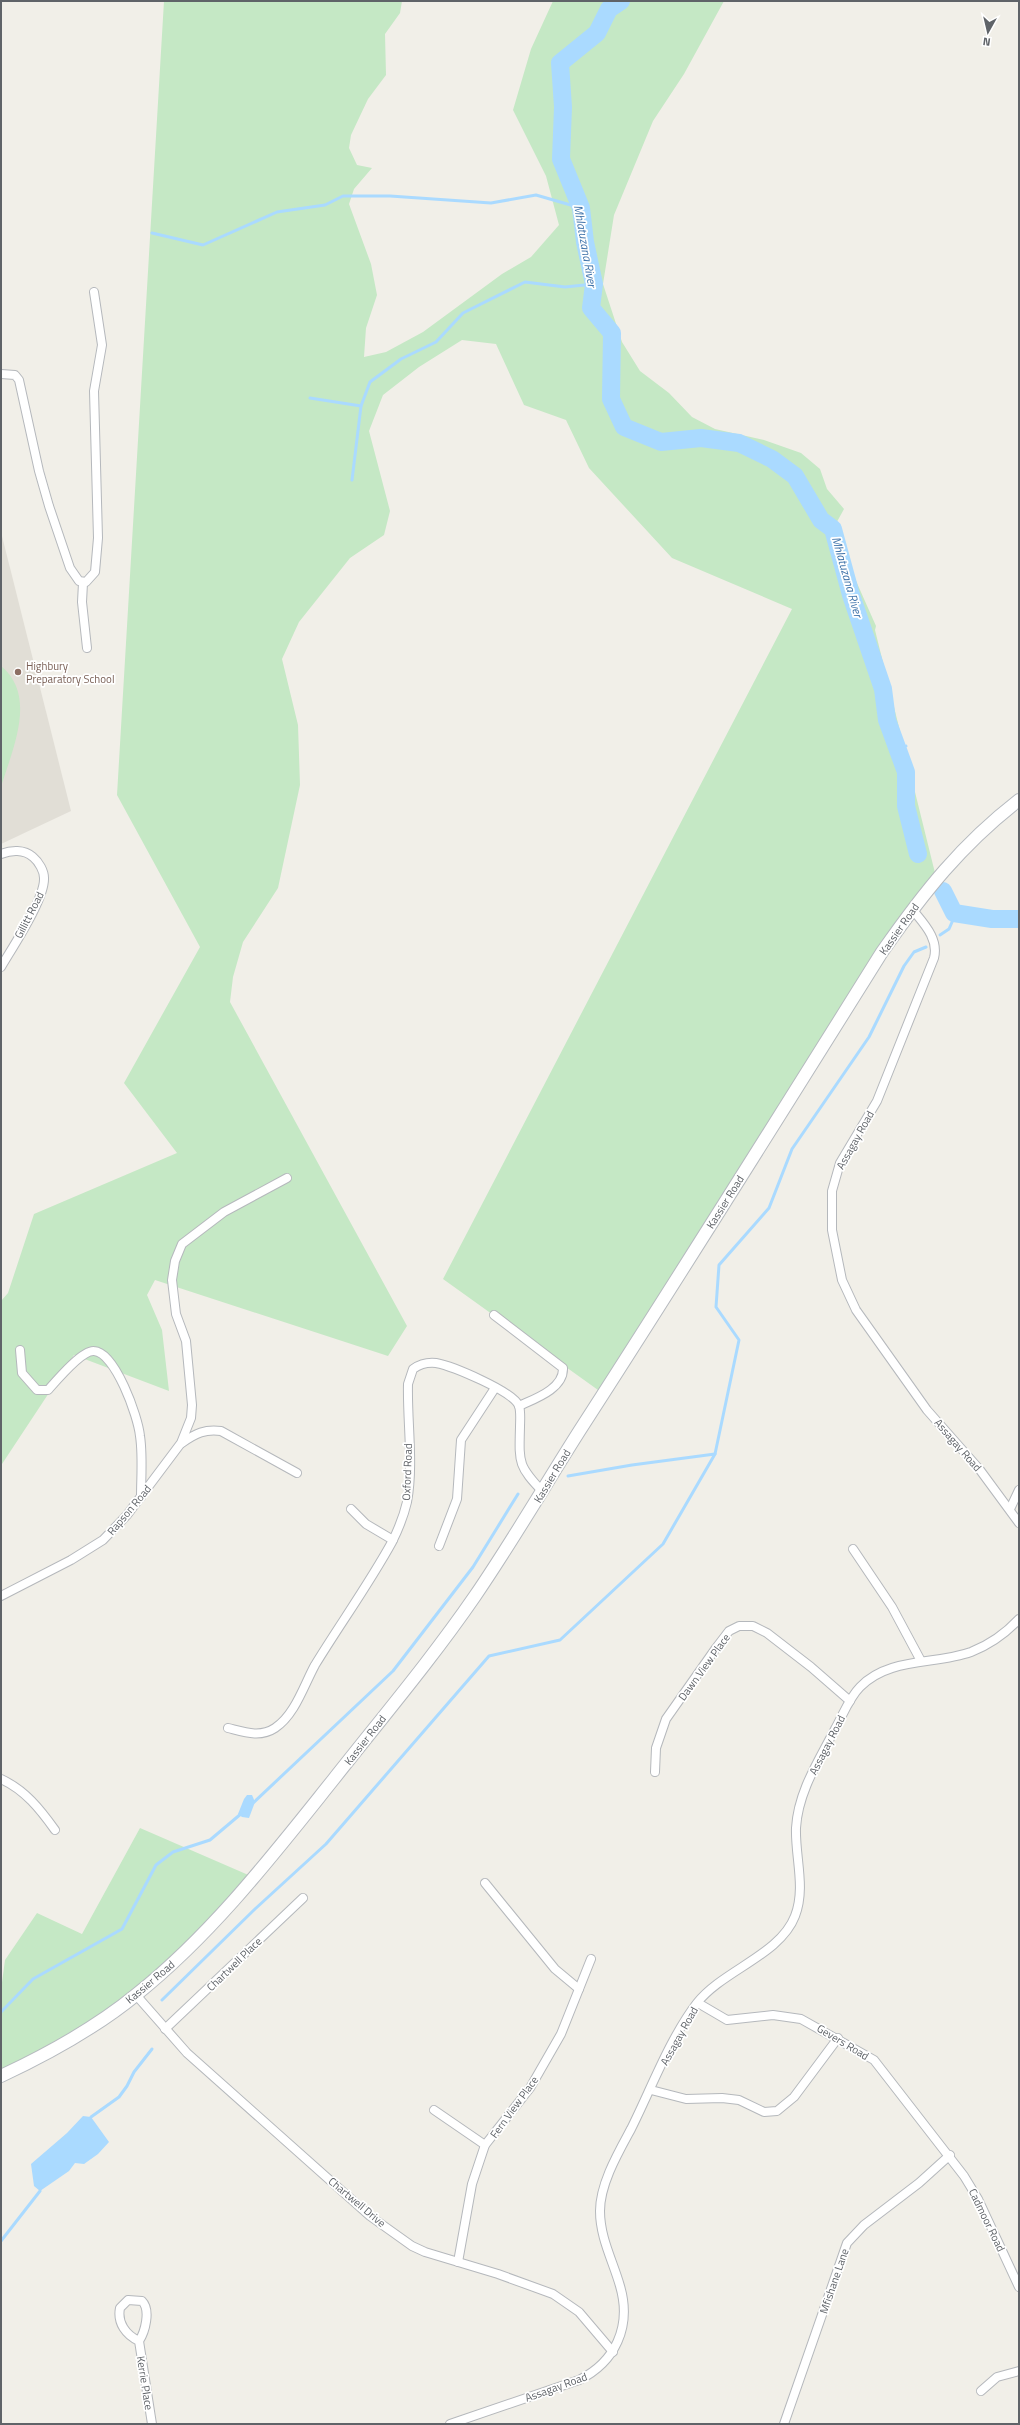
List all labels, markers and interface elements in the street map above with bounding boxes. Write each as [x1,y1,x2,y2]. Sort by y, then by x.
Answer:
north arrow [968,12,1008,52]
text: N [982,33,991,50]
water label: Mhlatuzana River [569,203,602,291]
water label: Mhlatuzana River [827,534,869,622]
place label: Highbury Preparatory School [26,658,114,687]
marker: Highbury Preparatory School [13,667,23,677]
street label: Gillitt Road [10,889,48,941]
street label: Kassier Road [875,900,923,958]
street label: Assagay Road [832,1108,878,1172]
street label: Kassier Road [702,1172,748,1232]
street label: Assagay Road [931,1415,985,1475]
street label: Oxford Road [398,1443,416,1501]
street label: Kassier Road [530,1446,574,1506]
street label: Rapson Road [103,1481,155,1539]
street label: Dawn View Place [674,1630,734,1704]
street label: Kassier Road [340,1711,390,1769]
street label: Assagay Road [805,1712,849,1778]
street label: Chartwell Place [203,1933,266,1995]
street label: Kassier Road [122,1956,178,2007]
street label: Assagay Road [656,2004,702,2068]
street label: Gevers Road [814,2020,872,2064]
street label: Fern View Place [486,2072,542,2141]
street label: Chartwell Drive [325,2173,389,2231]
street label: Cadmoor Road [965,2186,1009,2254]
street label: Mfishane Lane [815,2246,853,2316]
street label: Kerrie Place [133,2355,157,2412]
street label: Assagay Road [523,2368,589,2406]

